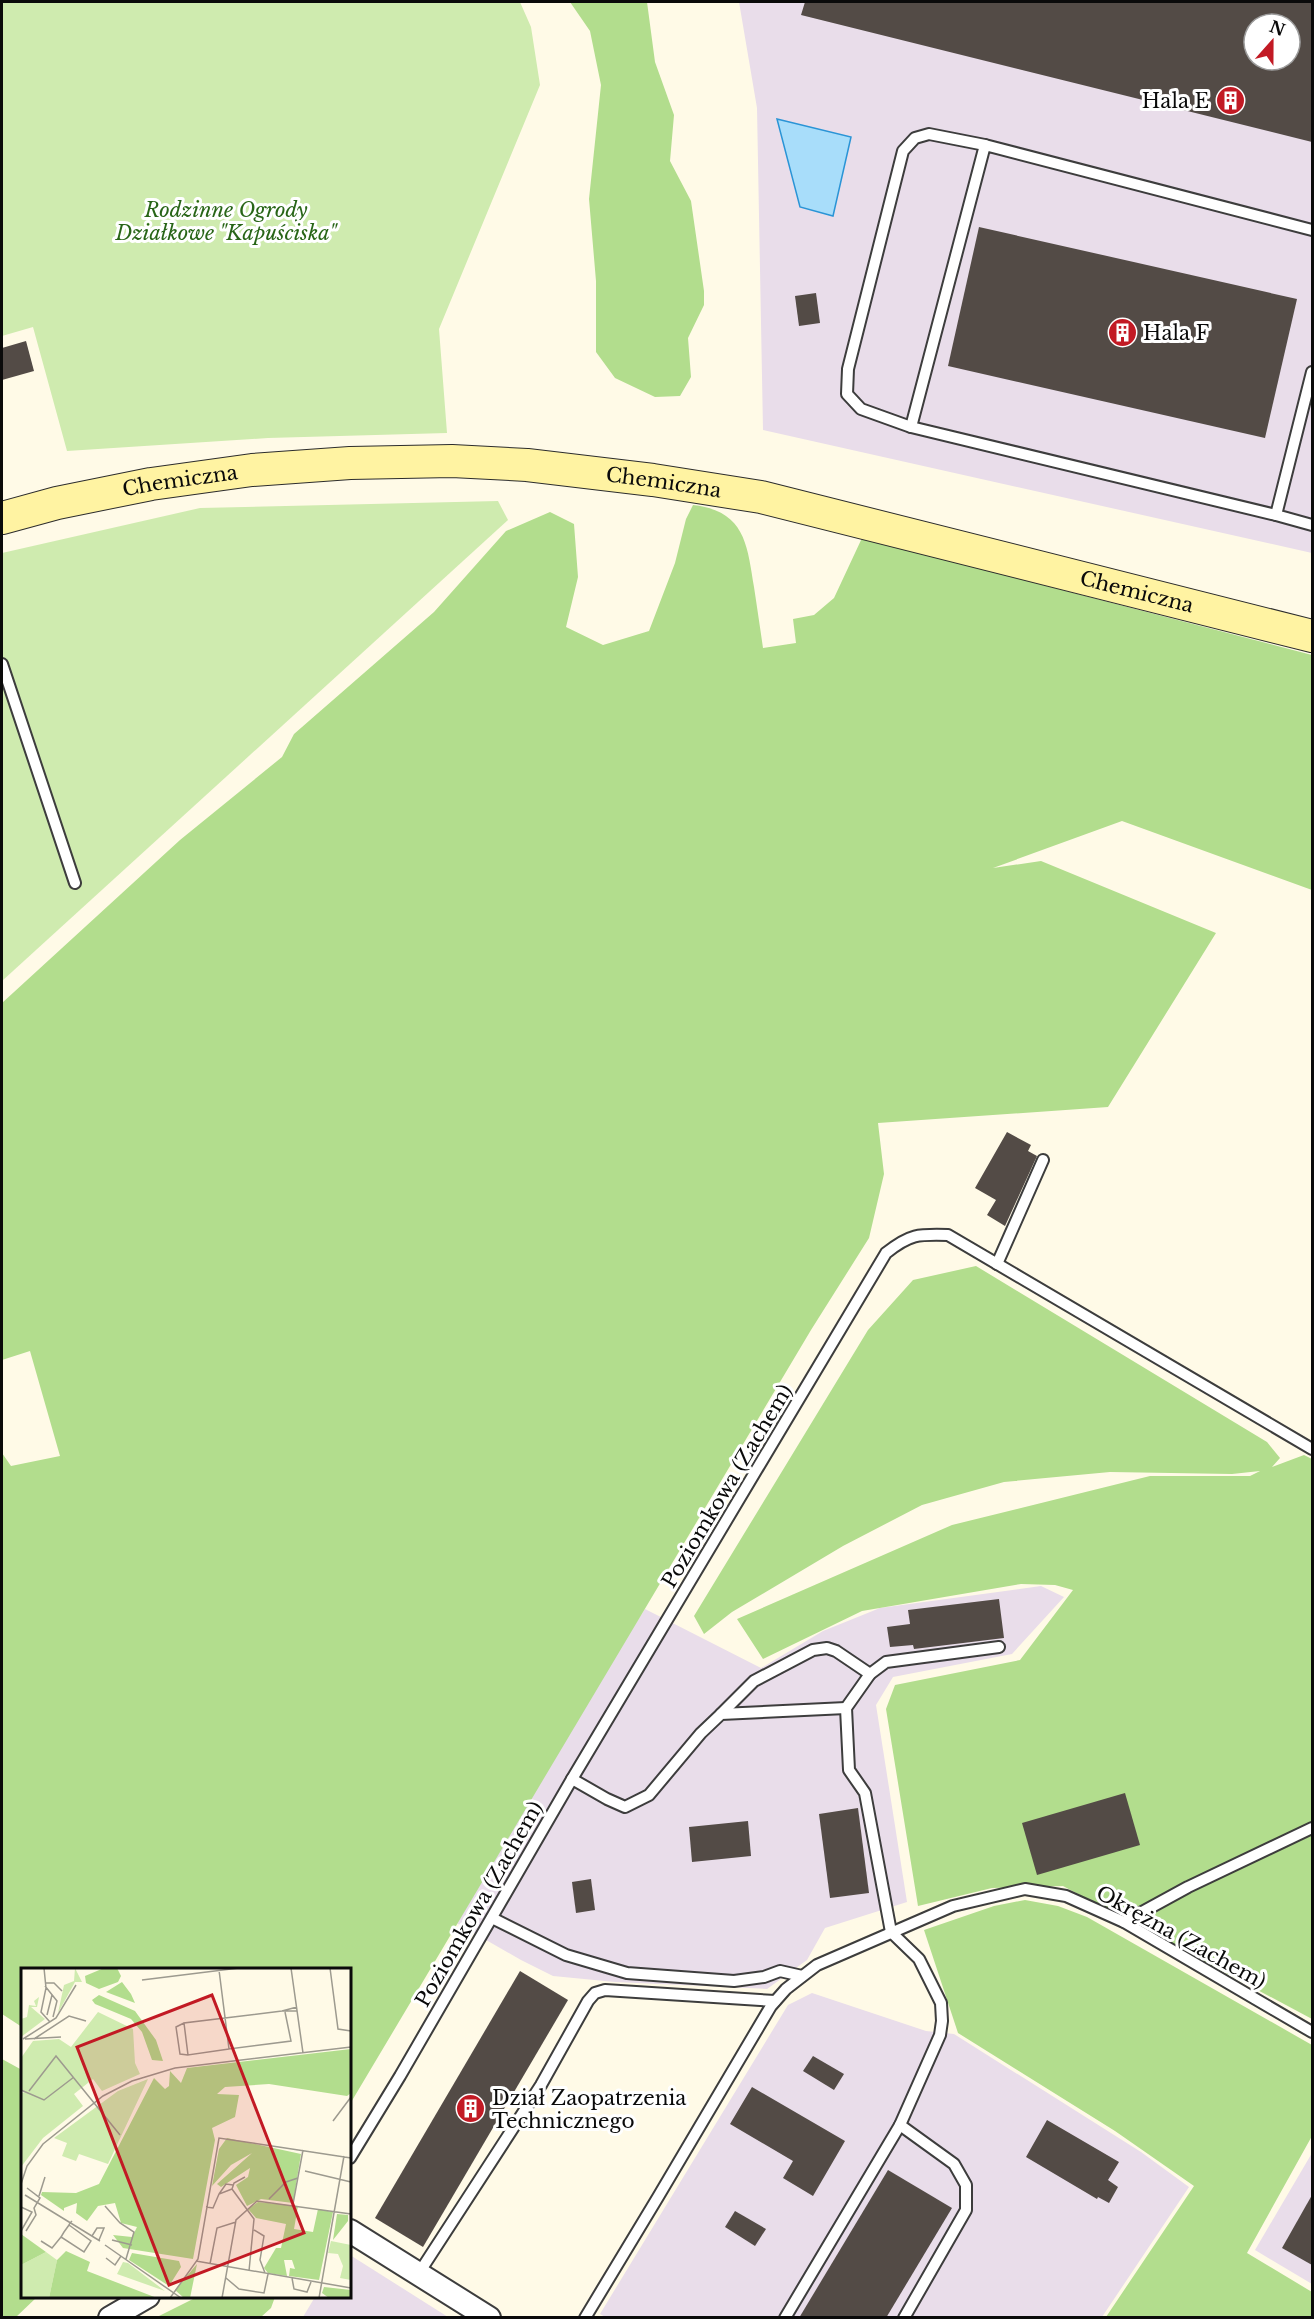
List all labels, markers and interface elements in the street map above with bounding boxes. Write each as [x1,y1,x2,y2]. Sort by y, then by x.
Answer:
north arrow [1242,12,1302,72]
text: N [1267,16,1288,40]
building icon: Hala E [1214,85,1246,117]
place label: Hala E [1142,89,1209,113]
park label: Rodzinne Ogrody Działkowe "Kapuściska" [115,198,338,245]
building icon: Hala F [1106,317,1138,349]
place label: Hala F [1143,321,1209,345]
street label: Chemiczna [120,460,240,502]
street label: Chemiczna [605,462,724,503]
street label: Chemiczna [1077,566,1197,618]
street label: Poziomkowa (Zachem) [657,1380,797,1592]
street label: Poziomkowa (Zachem) [410,1797,548,2011]
street label: Okrężna (Zachem) [1092,1880,1270,1994]
inset map [21,1968,351,2298]
place label: Dział Zaopatrzenia Technicznego [492,2086,687,2133]
building icon: Dział Zaopatrzenia Technicznego [455,2093,487,2125]

